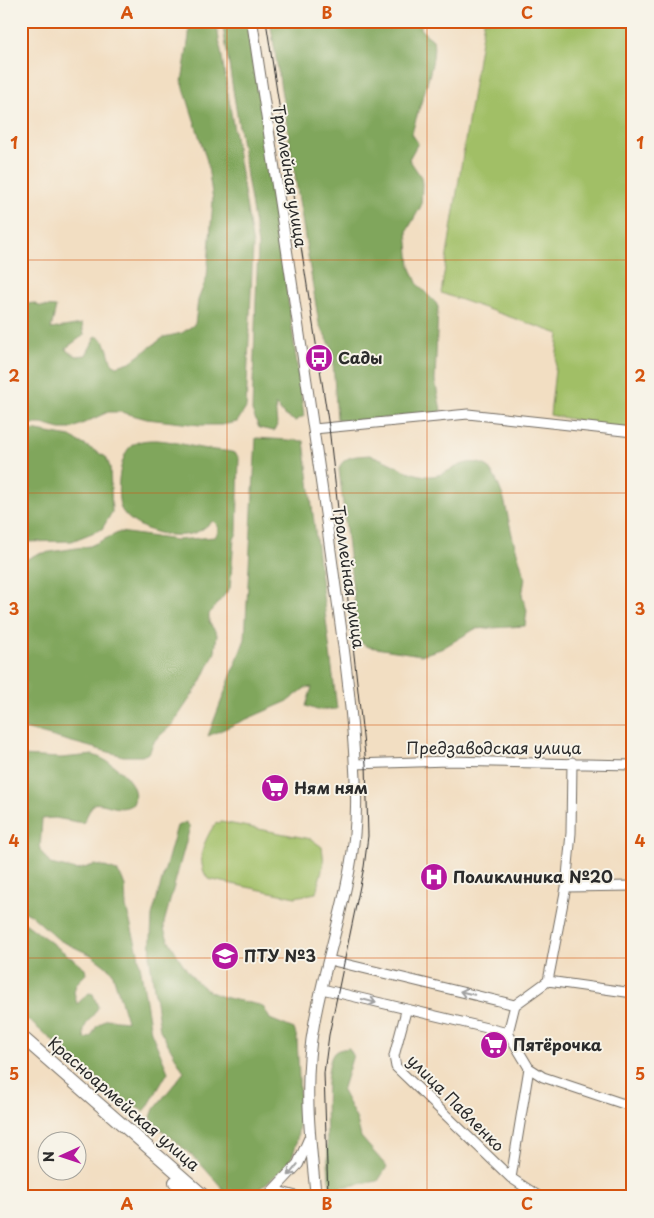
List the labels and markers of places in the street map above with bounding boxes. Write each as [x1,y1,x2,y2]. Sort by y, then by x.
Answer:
bus stop icon: Сады [304,343,334,373]
place label: Сады [338,345,382,369]
supermarket icon: Ням ням [260,773,290,803]
place label: Ням ням [294,775,368,799]
hospital icon: Поликлиника №20 [419,862,449,892]
place label: Поликлиника №20 [453,864,613,888]
school or university icon: ПТУ №3 [210,941,240,971]
place label: ПТУ №3 [244,943,316,967]
supermarket icon: Пятёрочка [479,1030,509,1060]
place label: Пятёрочка [513,1032,602,1056]

